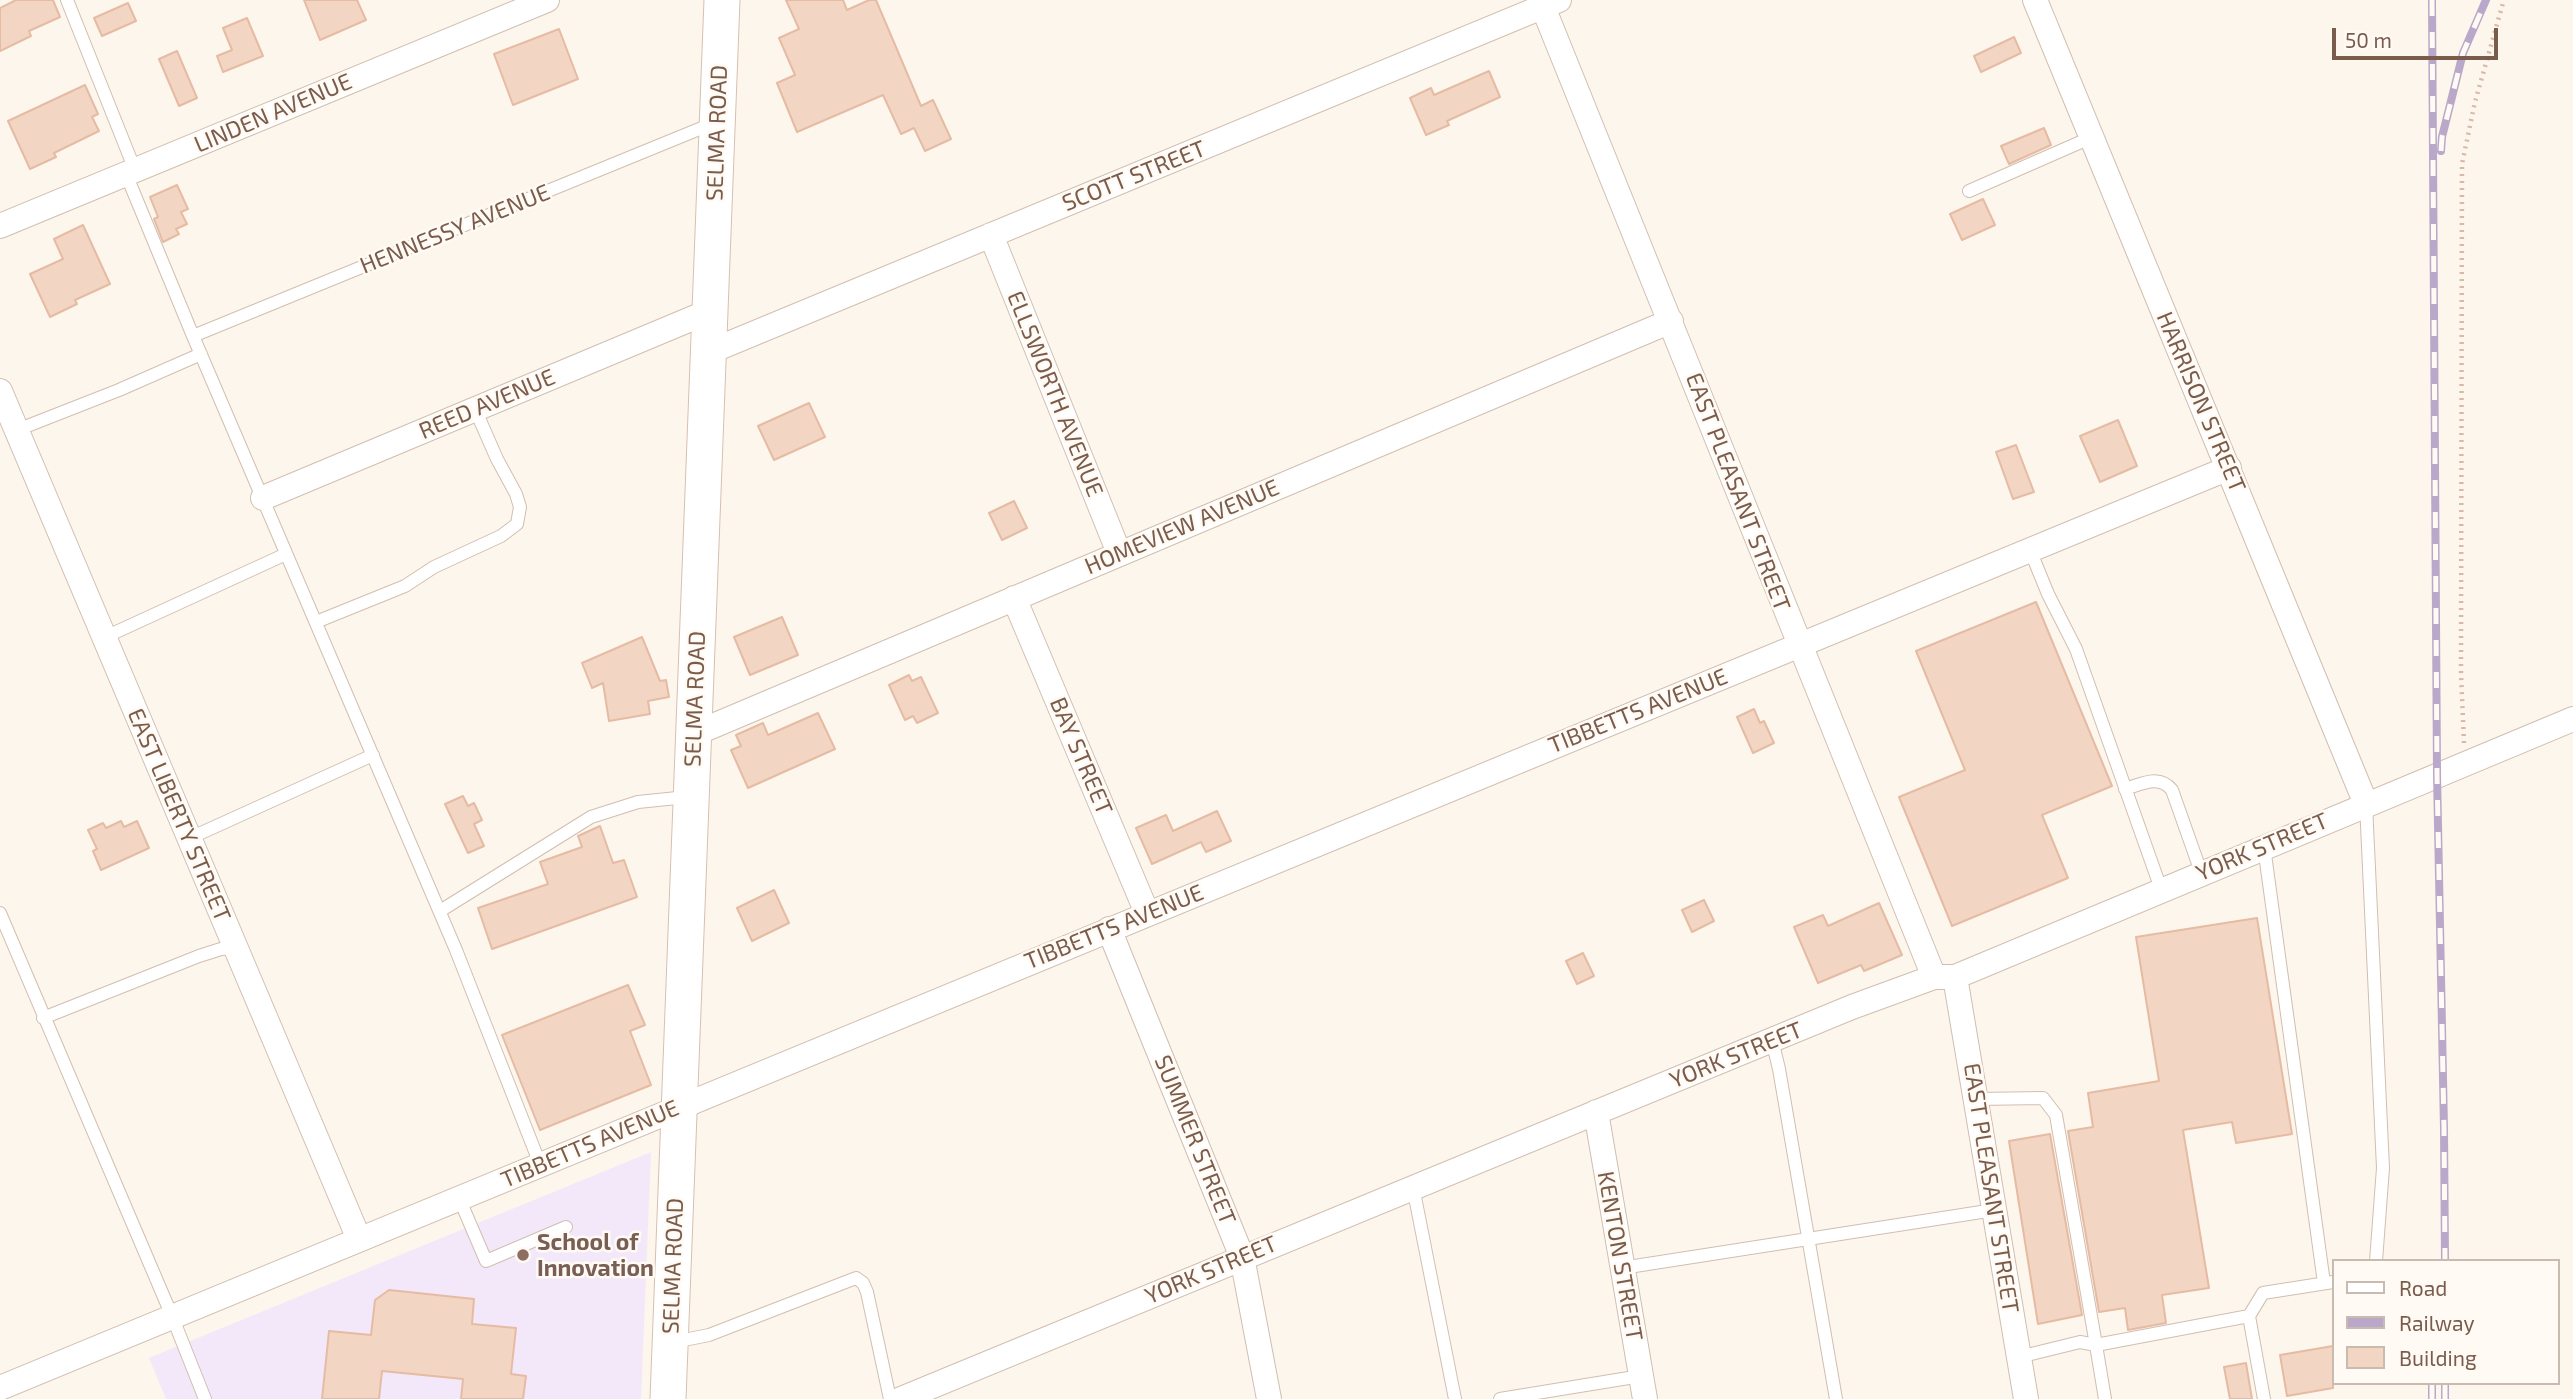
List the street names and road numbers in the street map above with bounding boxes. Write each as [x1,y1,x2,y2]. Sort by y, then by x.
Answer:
street label: SELMA ROAD [701,64,733,202]
street label: LINDEN AVENUE [190,67,356,159]
street label: SCOTT STREET [1058,135,1210,217]
street label: HENNESSY AVENUE [356,178,554,280]
street label: ELLSWORTH AVENUE [1001,287,1109,501]
street label: HARRISON STREET [2151,308,2251,496]
street label: REED AVENUE [415,363,559,445]
street label: EAST PLEASANT STREET [1680,369,1796,615]
street label: HOMEVIEW AVENUE [1081,474,1283,580]
street label: SELMA ROAD [679,630,711,768]
street label: TIBBETTS AVENUE [1545,663,1731,759]
street label: BAY STREET [1044,693,1118,819]
street label: EAST LIBERTY STREET [122,704,236,926]
street label: YORK STREET [2192,807,2332,887]
street label: TIBBETTS AVENUE [1021,879,1207,975]
street label: YORK STREET [1666,1016,1806,1094]
street label: SUMMER STREET [1148,1051,1242,1229]
street label: EAST PLEASANT STREET [1958,1061,2024,1315]
street label: TIBBETTS AVENUE [497,1094,683,1194]
street label: KENTON STREET [1591,1169,1649,1343]
street label: SELMA ROAD [657,1197,689,1335]
street label: YORK STREET [1141,1230,1281,1310]

